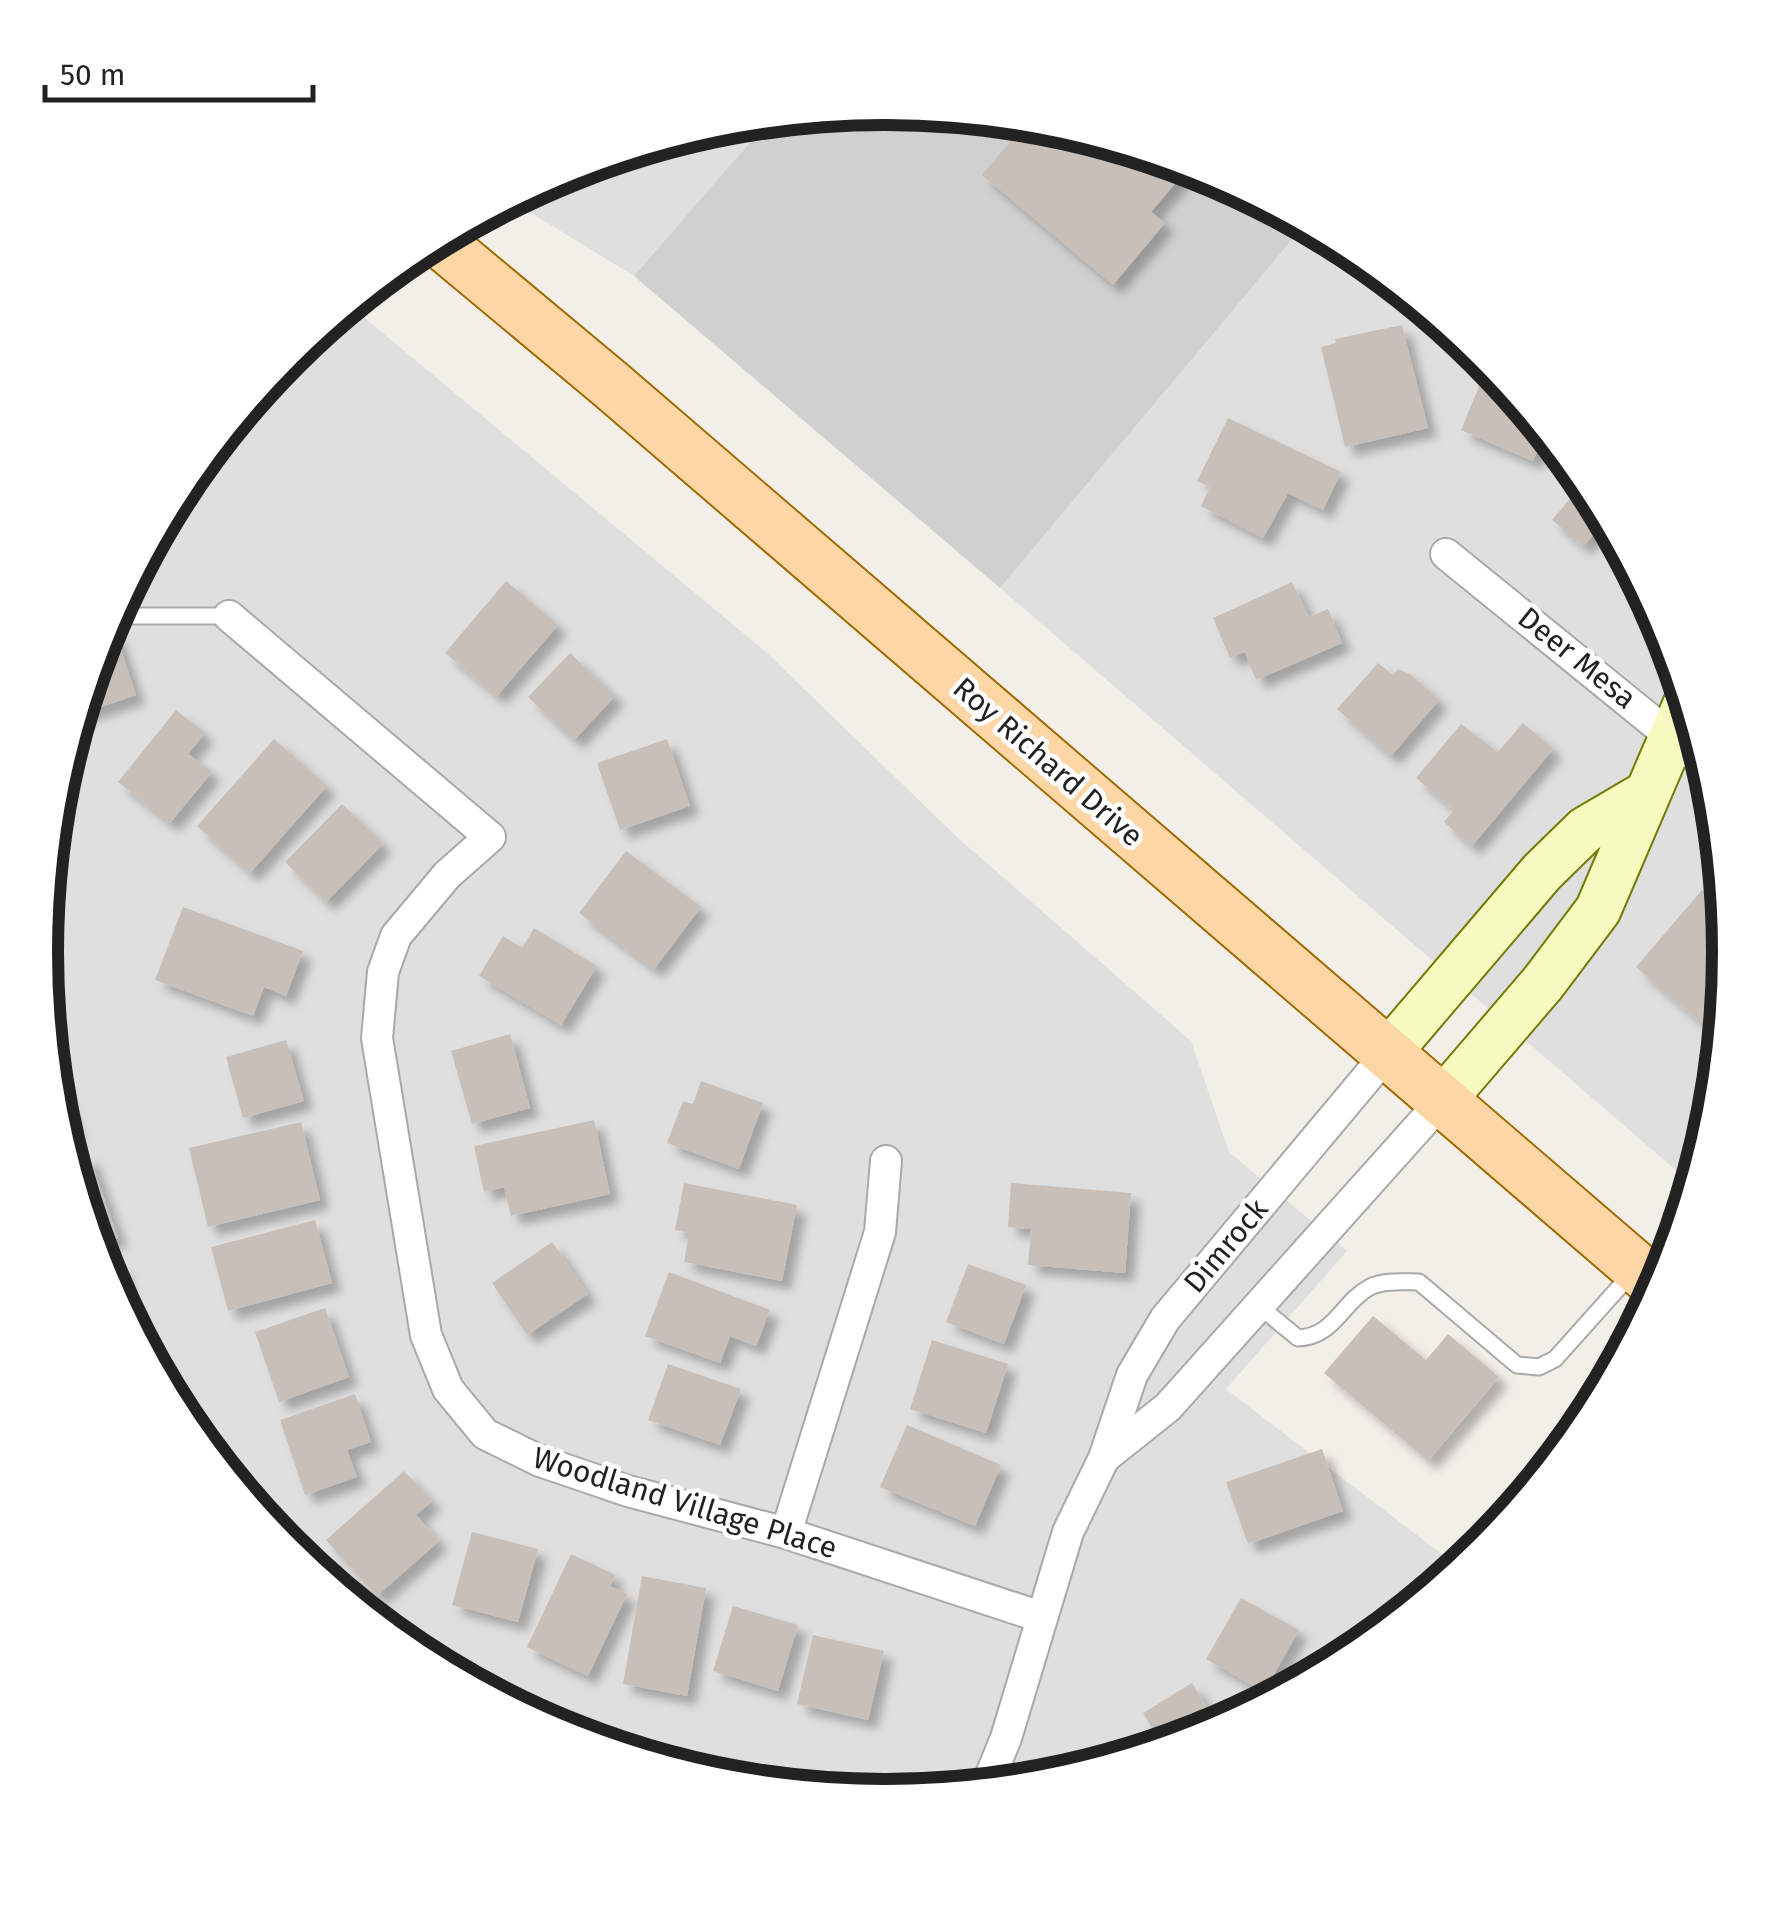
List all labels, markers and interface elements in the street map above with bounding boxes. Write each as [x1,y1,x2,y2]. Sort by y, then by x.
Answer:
scale bar [45,40,312,102]
text: 50 m [60,57,125,93]
street label: Deer Mesa [1511,600,1643,716]
street label: Roy Richard Drive [946,670,1150,854]
street label: Dimrock [1176,1191,1276,1300]
street label: Woodland Village Place [529,1440,841,1566]

